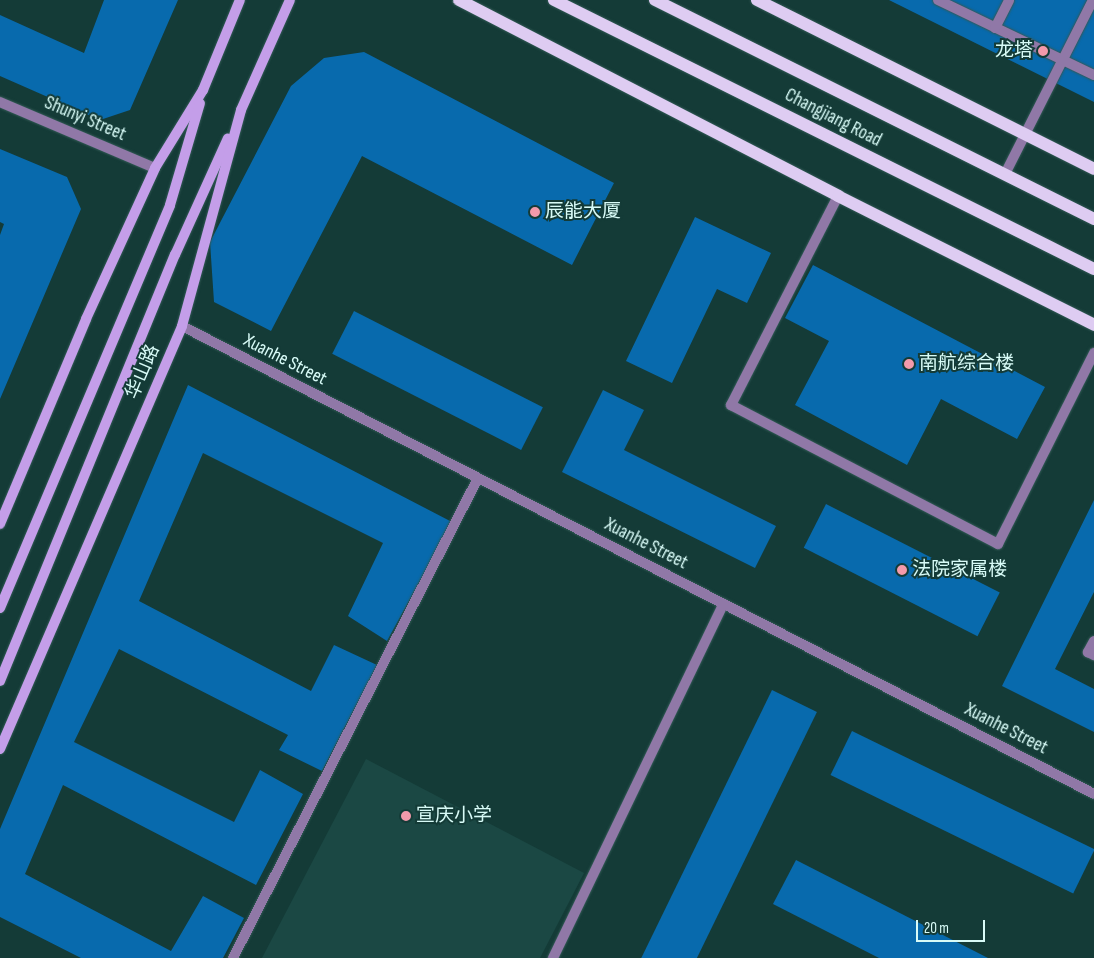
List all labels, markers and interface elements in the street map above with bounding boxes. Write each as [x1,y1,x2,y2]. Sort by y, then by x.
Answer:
place label: 龙塔 [995,40,1033,62]
marker: 龙塔 [1037,45,1049,57]
street label: Changjiang Road [781,84,885,152]
street label: Shunyi Street [41,92,129,146]
place label: 辰能大厦 [545,201,621,223]
marker: 辰能大厦 [529,206,541,218]
street label: Xuanhe Street [240,329,330,391]
street label: 华山路 [121,341,165,403]
place label: 南航综合楼 [919,353,1014,375]
marker: 南航综合楼 [903,358,915,370]
street label: Xuanhe Street [601,513,691,575]
place label: 法院家属楼 [912,559,1007,581]
marker: 法院家属楼 [896,564,908,576]
street label: Xuanhe Street [961,698,1051,760]
place label: 宣庆小学 [416,805,492,827]
marker: 宣庆小学 [400,810,412,822]
scale bar [919,910,988,942]
text: 20 m [924,919,949,938]

